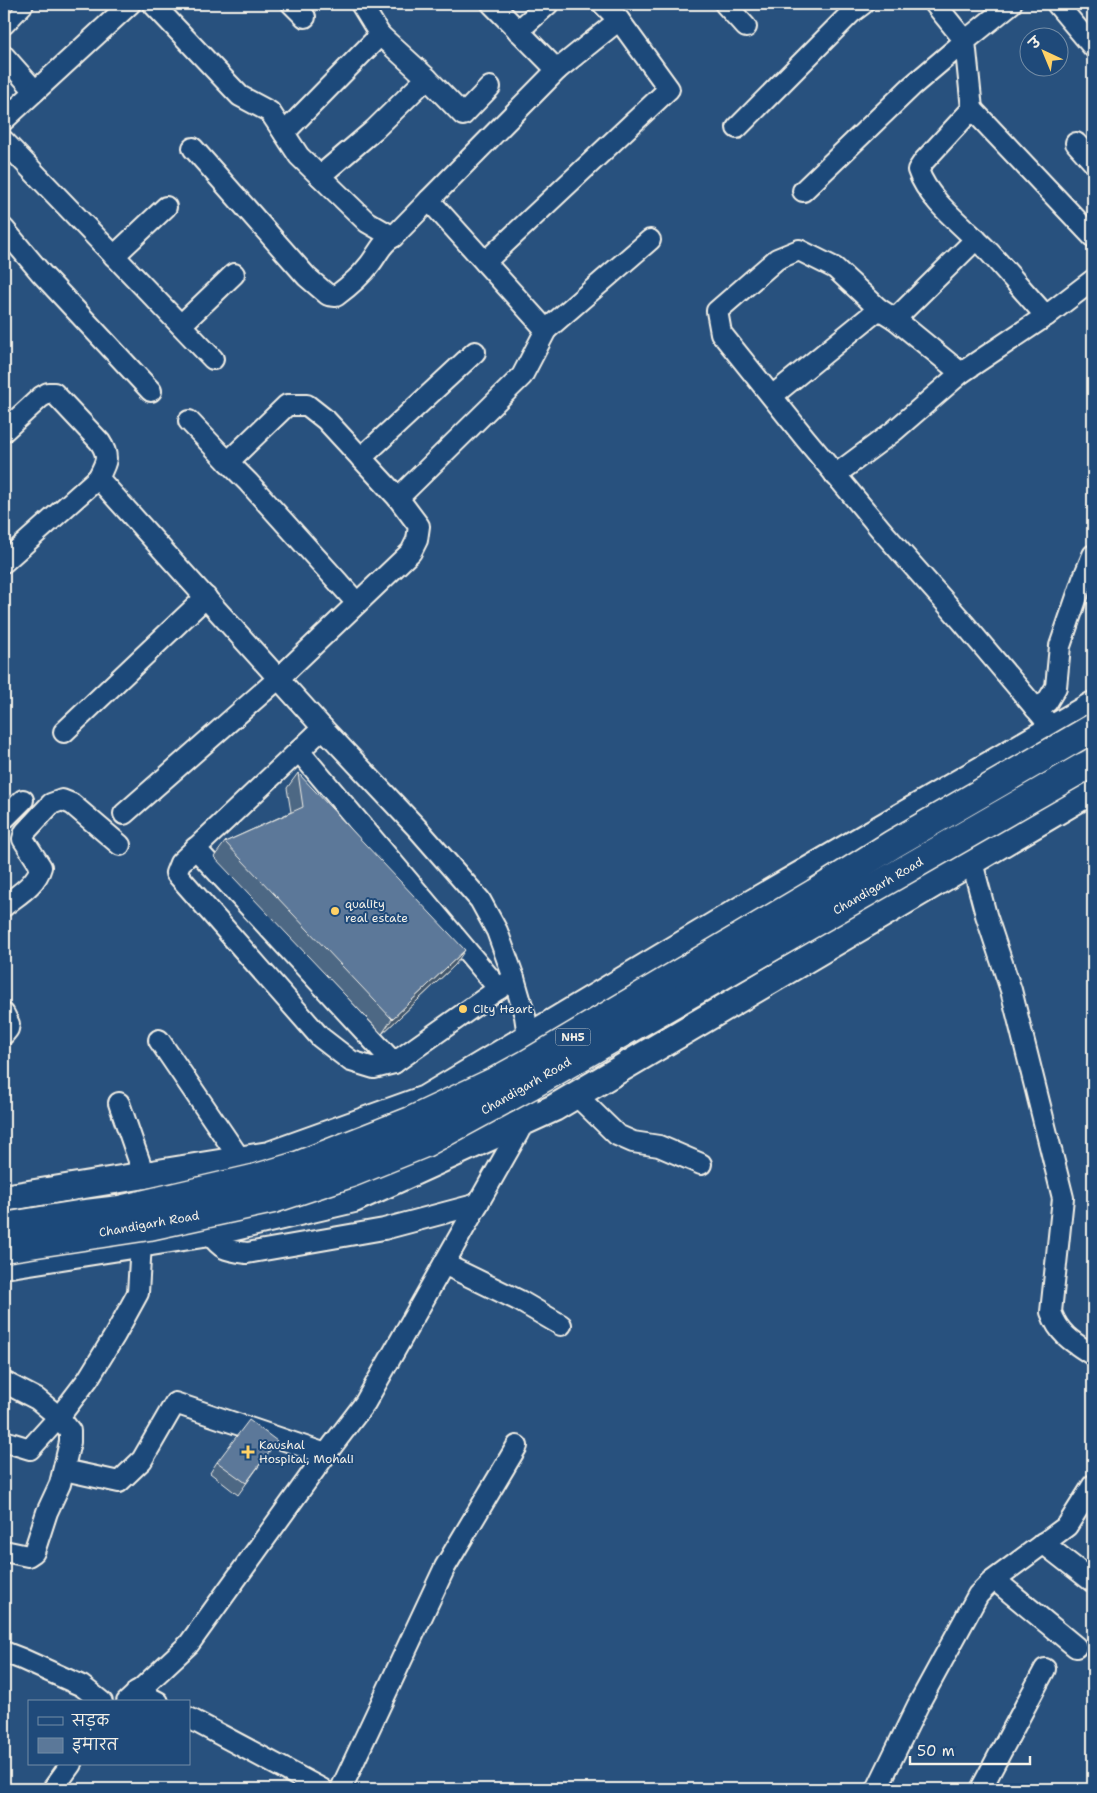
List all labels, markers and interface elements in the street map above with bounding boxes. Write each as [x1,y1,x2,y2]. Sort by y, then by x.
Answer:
north arrow [1020,28,1070,78]
text: उ [1024,32,1046,54]
street label: Chandigarh Road [830,853,926,918]
place label: quality real estate [345,896,408,926]
marker: quality real estate [329,905,341,917]
place label: City Heart [473,1001,533,1017]
marker: City Heart [457,1003,469,1015]
road number: NH5 [556,1028,590,1046]
street label: Chandigarh Road [478,1053,574,1118]
street label: Chandigarh Road [98,1207,201,1241]
place label: Kaushal Hospital, Mohali [259,1437,354,1467]
marker: Kaushal Hospital, Mohali [241,1445,255,1459]
legend [28,1700,190,1766]
text: सड़क [71,1711,110,1731]
scale bar [910,1733,1030,1765]
text: इमारत [72,1735,119,1755]
text: 50 m [917,1741,955,1761]

